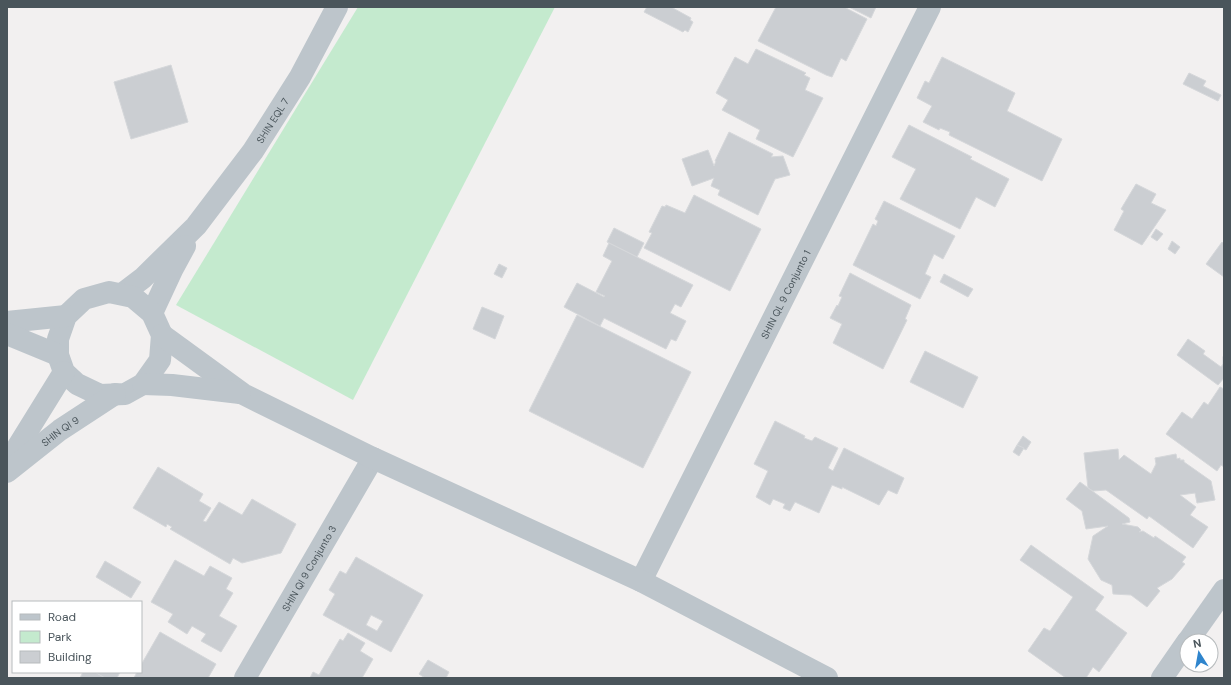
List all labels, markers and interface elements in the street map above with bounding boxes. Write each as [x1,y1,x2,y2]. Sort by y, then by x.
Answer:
street label: SHIN EQL 7 [254,96,292,146]
street label: SHIN QL 9 Conjunto 1 [758,248,814,341]
street label: SHIN QI 9 [39,413,82,449]
street label: SHIN QI 9 Conjunto 3 [279,523,339,614]
legend [12,601,142,673]
text: Road [48,609,76,625]
text: Park [48,629,72,645]
north arrow [1179,633,1219,673]
text: N [1192,636,1202,651]
text: Building [48,649,92,665]

